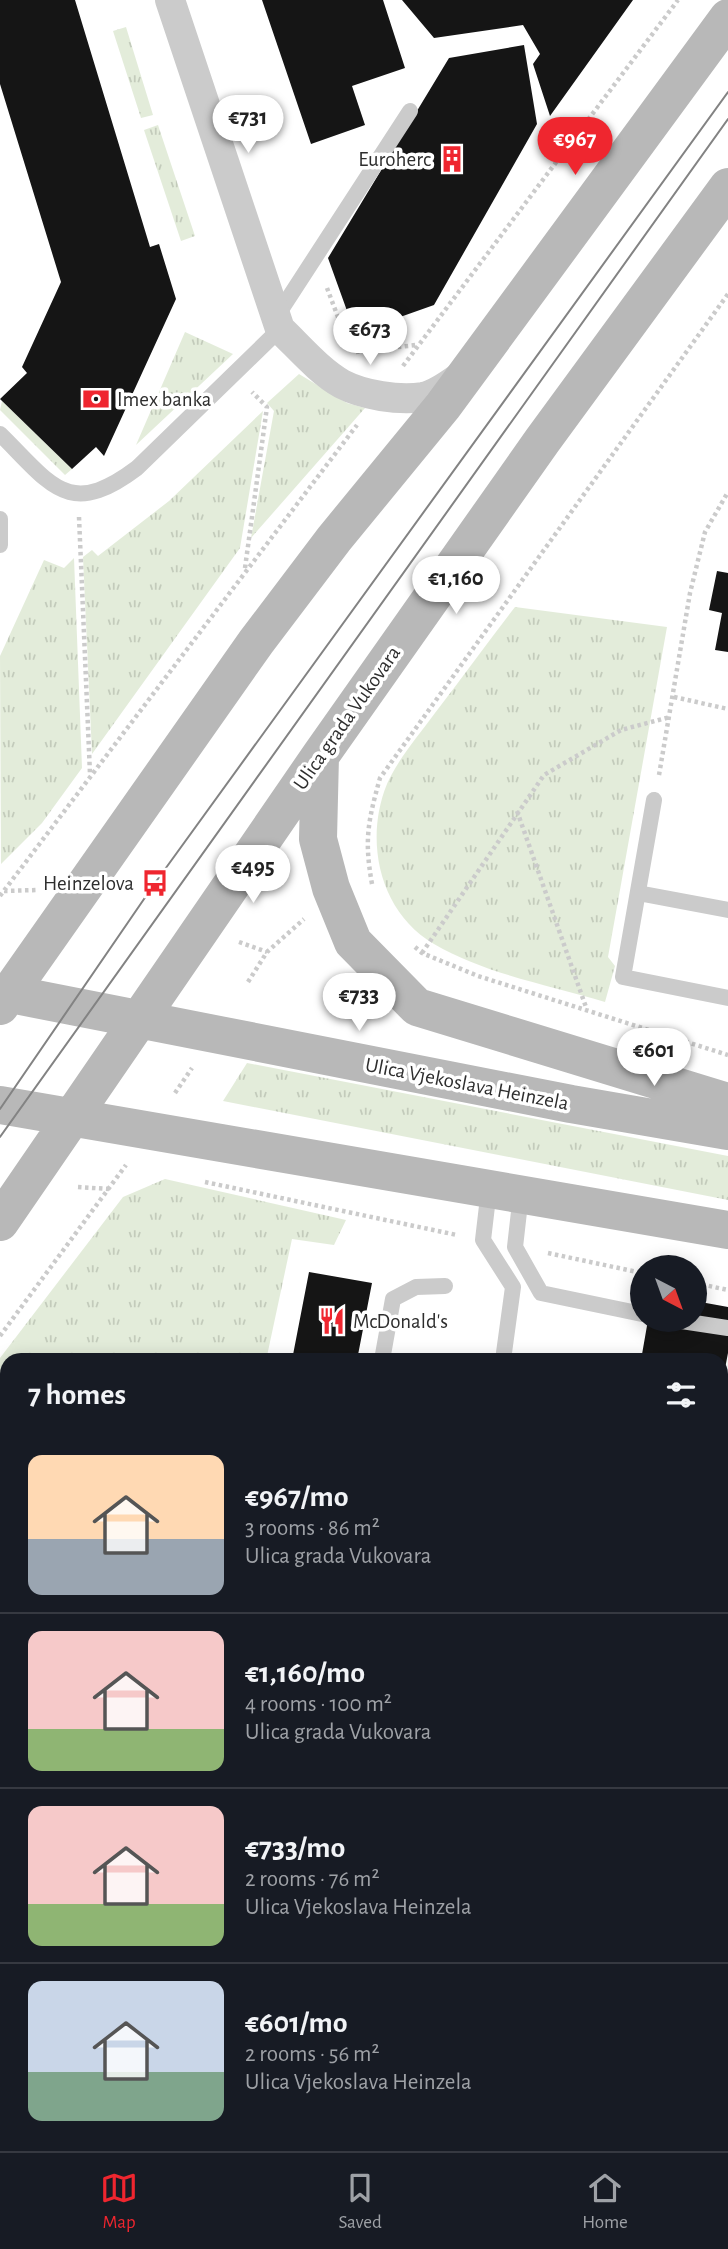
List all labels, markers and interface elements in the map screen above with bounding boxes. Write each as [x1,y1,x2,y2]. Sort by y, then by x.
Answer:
pin: €731 [207,96,289,155]
text: €731 [229,106,267,129]
pin: €967 [534,118,616,177]
text: €967 [554,128,596,151]
building icon: Euroherc [437,144,467,174]
place label: Euroherc [358,149,431,170]
pin: €673 [329,308,411,367]
text: €673 [349,318,391,341]
bank icon: Imex banka [81,384,111,414]
place label: Imex banka [117,389,212,410]
pin: €1,160 [399,556,513,616]
text: €1,160 [428,567,484,590]
street label: Ulica grada Vukovara [290,642,405,794]
pin: €495 [212,846,294,905]
text: €495 [231,856,275,879]
bus stop icon: Heinzelova [140,868,170,898]
place label: Heinzelova [43,873,134,894]
pin: €733 [318,974,400,1033]
text: €733 [339,984,379,1007]
pin: €601 [613,1028,695,1088]
text: €601 [633,1039,675,1062]
street label: Ulica Vjekoslava Heinzela [363,1054,571,1114]
north arrow [630,1255,707,1332]
map controls [630,1255,707,1332]
restaurant icon: McDonald's [317,1306,347,1336]
place label: McDonald's [353,1311,448,1332]
icon: filters [662,1376,700,1414]
text: 7 homes [28,1380,126,1410]
text: €967/mo [245,1482,349,1512]
icon: home [84,1483,168,1567]
text: 3 rooms · 86 m² [245,1517,380,1540]
text: Ulica grada Vukovara [245,1545,431,1568]
text: €1,160/mo [245,1658,365,1688]
icon: home [84,1659,168,1743]
text: 4 rooms · 100 m² [245,1693,392,1716]
text: Ulica grada Vukovara [245,1721,431,1744]
text: €733/mo [245,1833,345,1863]
icon: home [84,1834,168,1918]
text: 2 rooms · 76 m² [245,1868,379,1891]
text: Ulica Vjekoslava Heinzela [245,1896,472,1919]
text: €601/mo [245,2008,347,2038]
icon: home [84,2009,168,2093]
text: 2 rooms · 56 m² [245,2043,379,2066]
text: Ulica Vjekoslava Heinzela [245,2071,472,2094]
tab: Map [100,2169,138,2234]
tab: Saved [338,2169,382,2234]
tab: Home [582,2169,628,2234]

